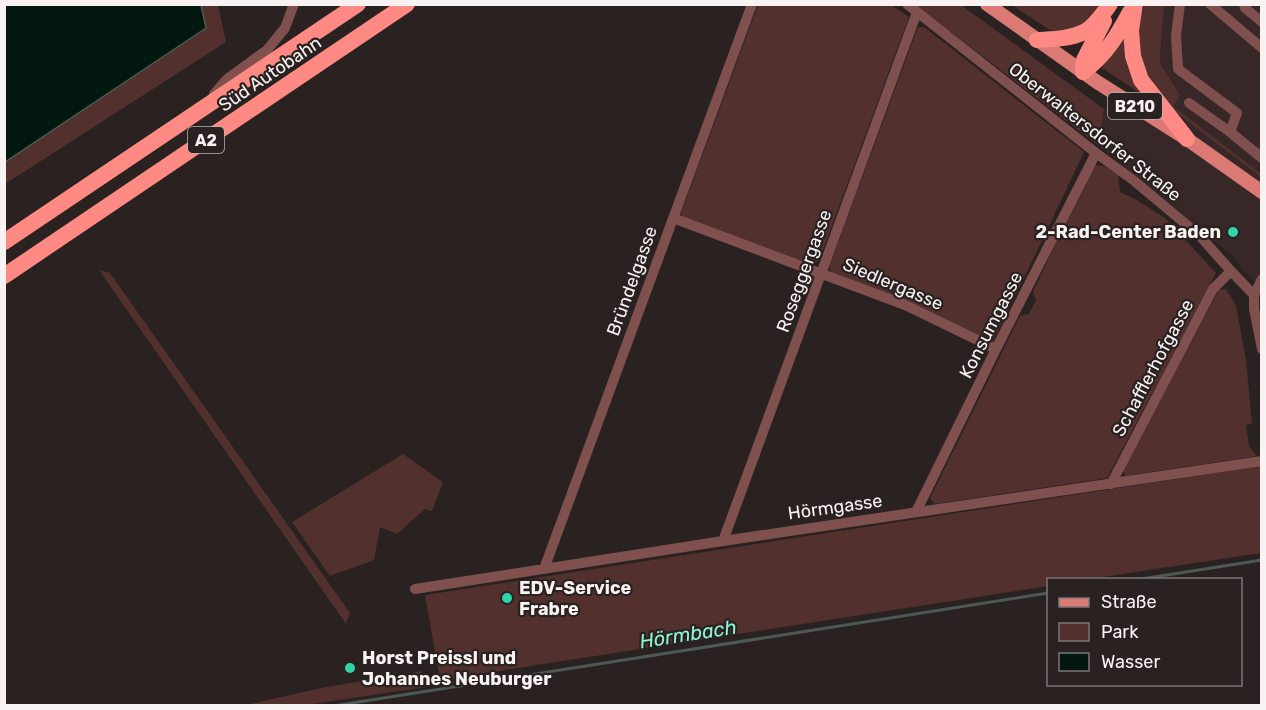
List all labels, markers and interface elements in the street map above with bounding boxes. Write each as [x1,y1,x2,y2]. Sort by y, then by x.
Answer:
street label: Süd Autobahn [214,32,326,116]
street label: Oberwaltersdorfer Straße [1004,58,1186,206]
road number: B210 [1108,93,1162,119]
road number: A2 [188,127,224,153]
street label: Roseggergasse [772,207,836,335]
place label: 2-Rad-Center Baden [1035,221,1221,243]
street label: Bründelgasse [602,223,662,339]
marker: 2-Rad-Center Baden [1226,225,1240,239]
street label: Siedlergasse [840,253,946,315]
street label: Konsumgasse [955,268,1027,382]
street label: Schafflerhofgasse [1108,296,1198,440]
street label: Hörmgasse [786,489,884,525]
place label: EDV-Service Frabre [519,577,632,620]
legend [1047,578,1242,686]
marker: EDV-Service Frabre [500,591,514,605]
text: Straße [1101,591,1157,613]
water label: Hörmbach [638,614,738,654]
text: Park [1101,621,1139,643]
place label: Horst Preissl und Johannes Neuburger [362,647,551,690]
text: Wasser [1101,651,1160,673]
marker: Horst Preissl und Johannes Neuburger [343,661,357,675]

